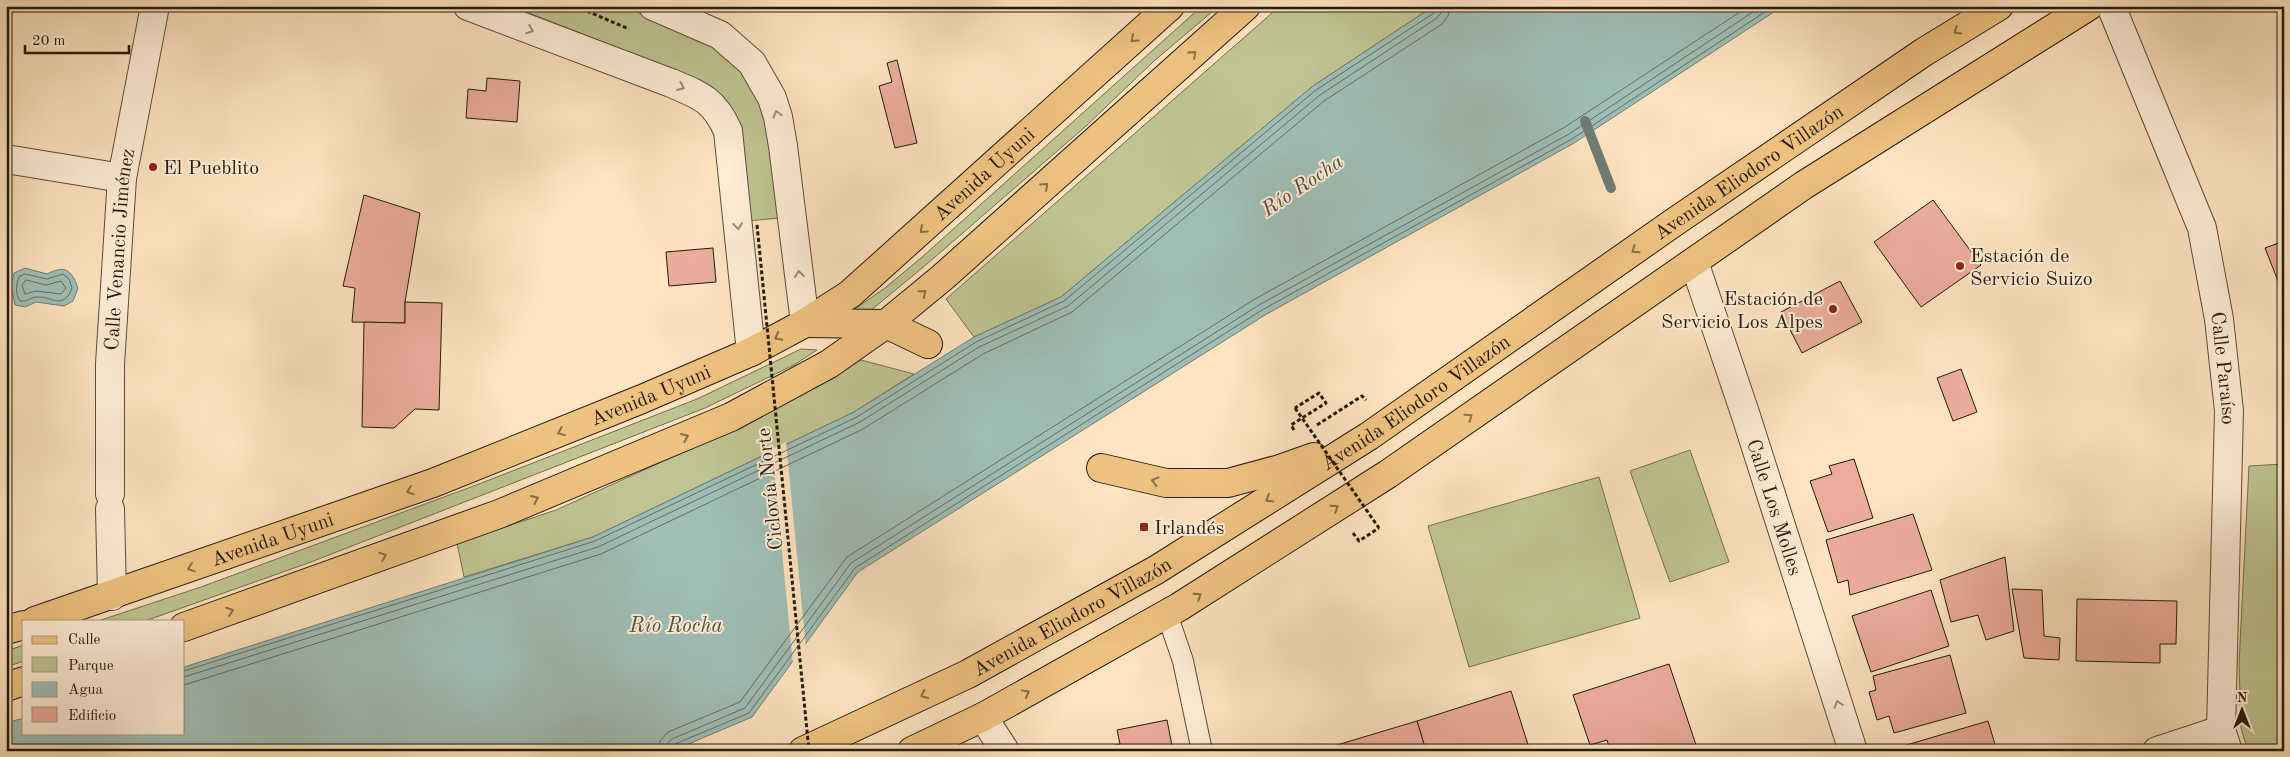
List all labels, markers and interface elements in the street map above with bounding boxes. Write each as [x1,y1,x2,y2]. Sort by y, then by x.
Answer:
scale bar [25,22,129,54]
one-way arrow [525,24,533,34]
one-way arrow [1954,25,1963,35]
one-way arrow [1131,33,1140,42]
text: 20 m [32,34,66,49]
one-way arrow [1187,51,1196,60]
one-way arrow [677,82,685,92]
street label: Avenida Eliodoro Villazón [1651,102,1848,245]
one-way arrow [772,110,782,118]
street label: Avenida Uyuni [931,125,1039,225]
street label: Calle Venancio Jiménez [103,147,139,351]
water label: Río Rocha [1257,151,1347,222]
place label: El Pueblito [163,159,259,179]
marker: El Pueblito [147,161,159,173]
one-way arrow [1040,182,1049,191]
one-way arrow [732,223,743,231]
one-way arrow [920,225,929,234]
one-way arrow [1631,244,1640,253]
place label: Estación de Servicio Suizo [1970,247,2093,290]
marker: Estación de Servicio Suizo [1954,260,1966,272]
one-way arrow [794,270,805,278]
one-way arrow [918,290,927,299]
place label: Estación de Servicio Los Alpes [1661,290,1823,333]
marker: Estación de Servicio Los Alpes [1827,303,1839,315]
street label: Calle Paraíso [2206,310,2237,425]
one-way arrow [774,331,783,341]
street label: Avenida Eliodoro Villazón [1319,332,1515,475]
street label: Avenida Uyuni [588,363,714,430]
one-way arrow [1464,414,1473,423]
one-way arrow [557,426,566,436]
street label: Ciclovía Norte [755,426,787,551]
one-way arrow [680,432,689,443]
street label: Calle Los Molles [1742,437,1804,578]
one-way arrow [1151,476,1159,486]
one-way arrow [406,485,415,495]
one-way arrow [1265,492,1274,502]
one-way arrow [530,495,539,505]
one-way arrow [1329,505,1338,515]
street label: Avenida Uyuni [209,510,337,571]
place label: Irlandés [1154,519,1224,539]
marker: Irlandés [1138,521,1150,533]
one-way arrow [378,552,386,562]
street label: Avenida Eliodoro Villazón [970,555,1176,681]
one-way arrow [187,562,195,572]
one-way arrow [1192,592,1201,602]
one-way arrow [225,607,233,617]
water label: Río Rocha [628,616,723,637]
legend [22,620,185,734]
text: Calle [68,633,101,648]
text: Parque [68,659,114,674]
text: Agua [68,683,104,698]
north arrow [2218,684,2268,734]
one-way arrow [920,688,929,699]
one-way arrow [1020,689,1029,699]
text: N [2237,691,2248,705]
one-way arrow [1834,701,1844,709]
text: Edificio [68,709,116,724]

